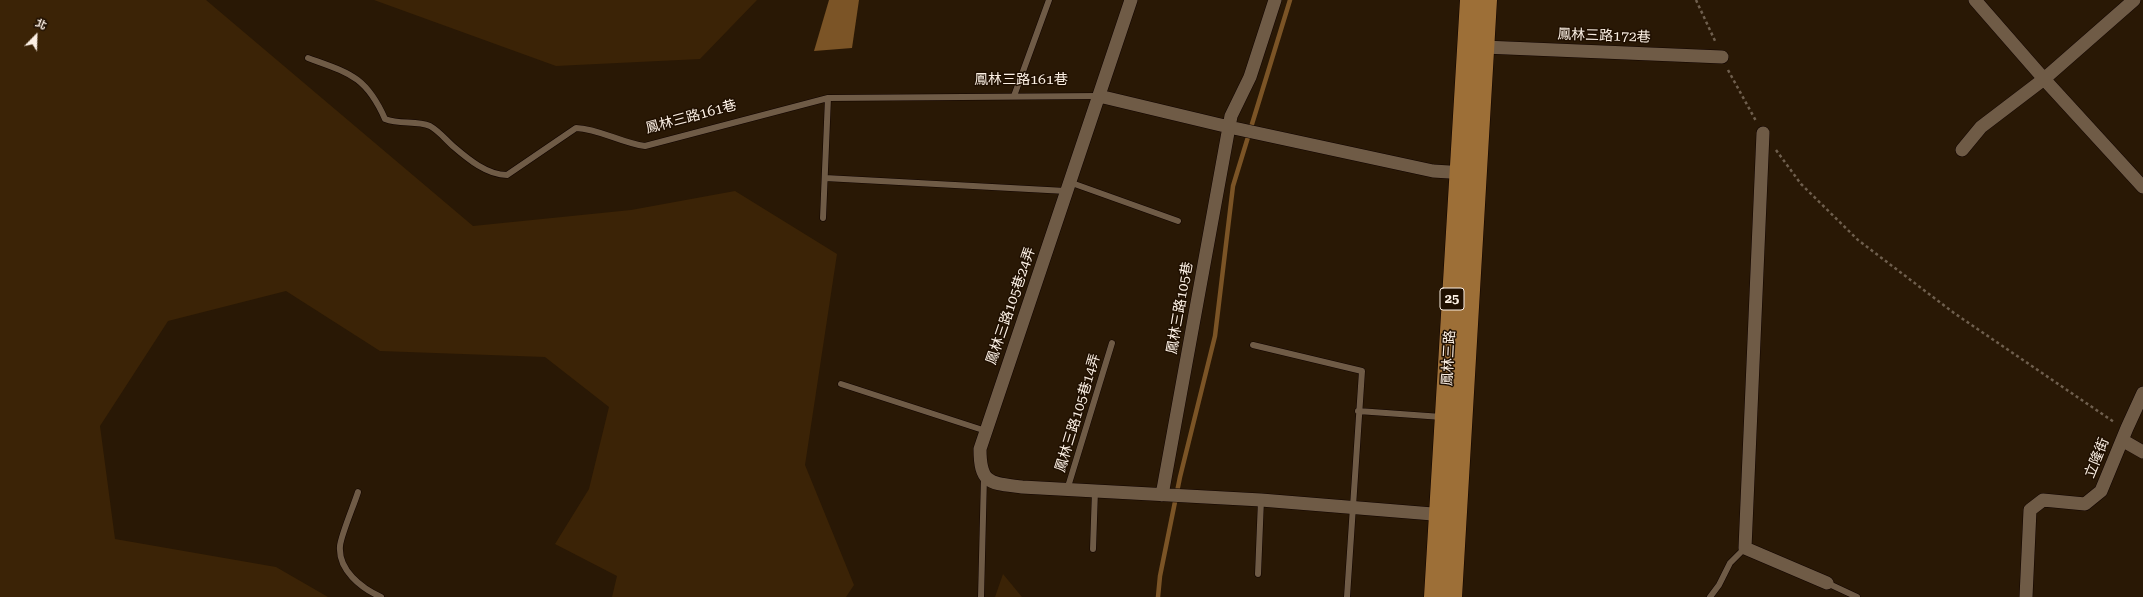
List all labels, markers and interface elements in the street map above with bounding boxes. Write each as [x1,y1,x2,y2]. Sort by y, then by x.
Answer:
north arrow [16,16,56,56]
text: 北 [33,16,48,33]
street label: 鳳林三路172巷 [1557,26,1651,46]
street label: 鳳林三路161巷 [974,72,1068,88]
street label: 鳳林三路161巷 [644,97,738,137]
street label: 鳳林三路105巷24弄 [983,245,1039,367]
street label: 鳳林三路105巷 [1164,260,1196,356]
road number: 25 [1440,288,1464,310]
street label: 鳳林三路 [1439,330,1459,386]
street label: 鳳林三路105巷14弄 [1052,352,1104,474]
street label: 立隆街 [2081,435,2113,481]

